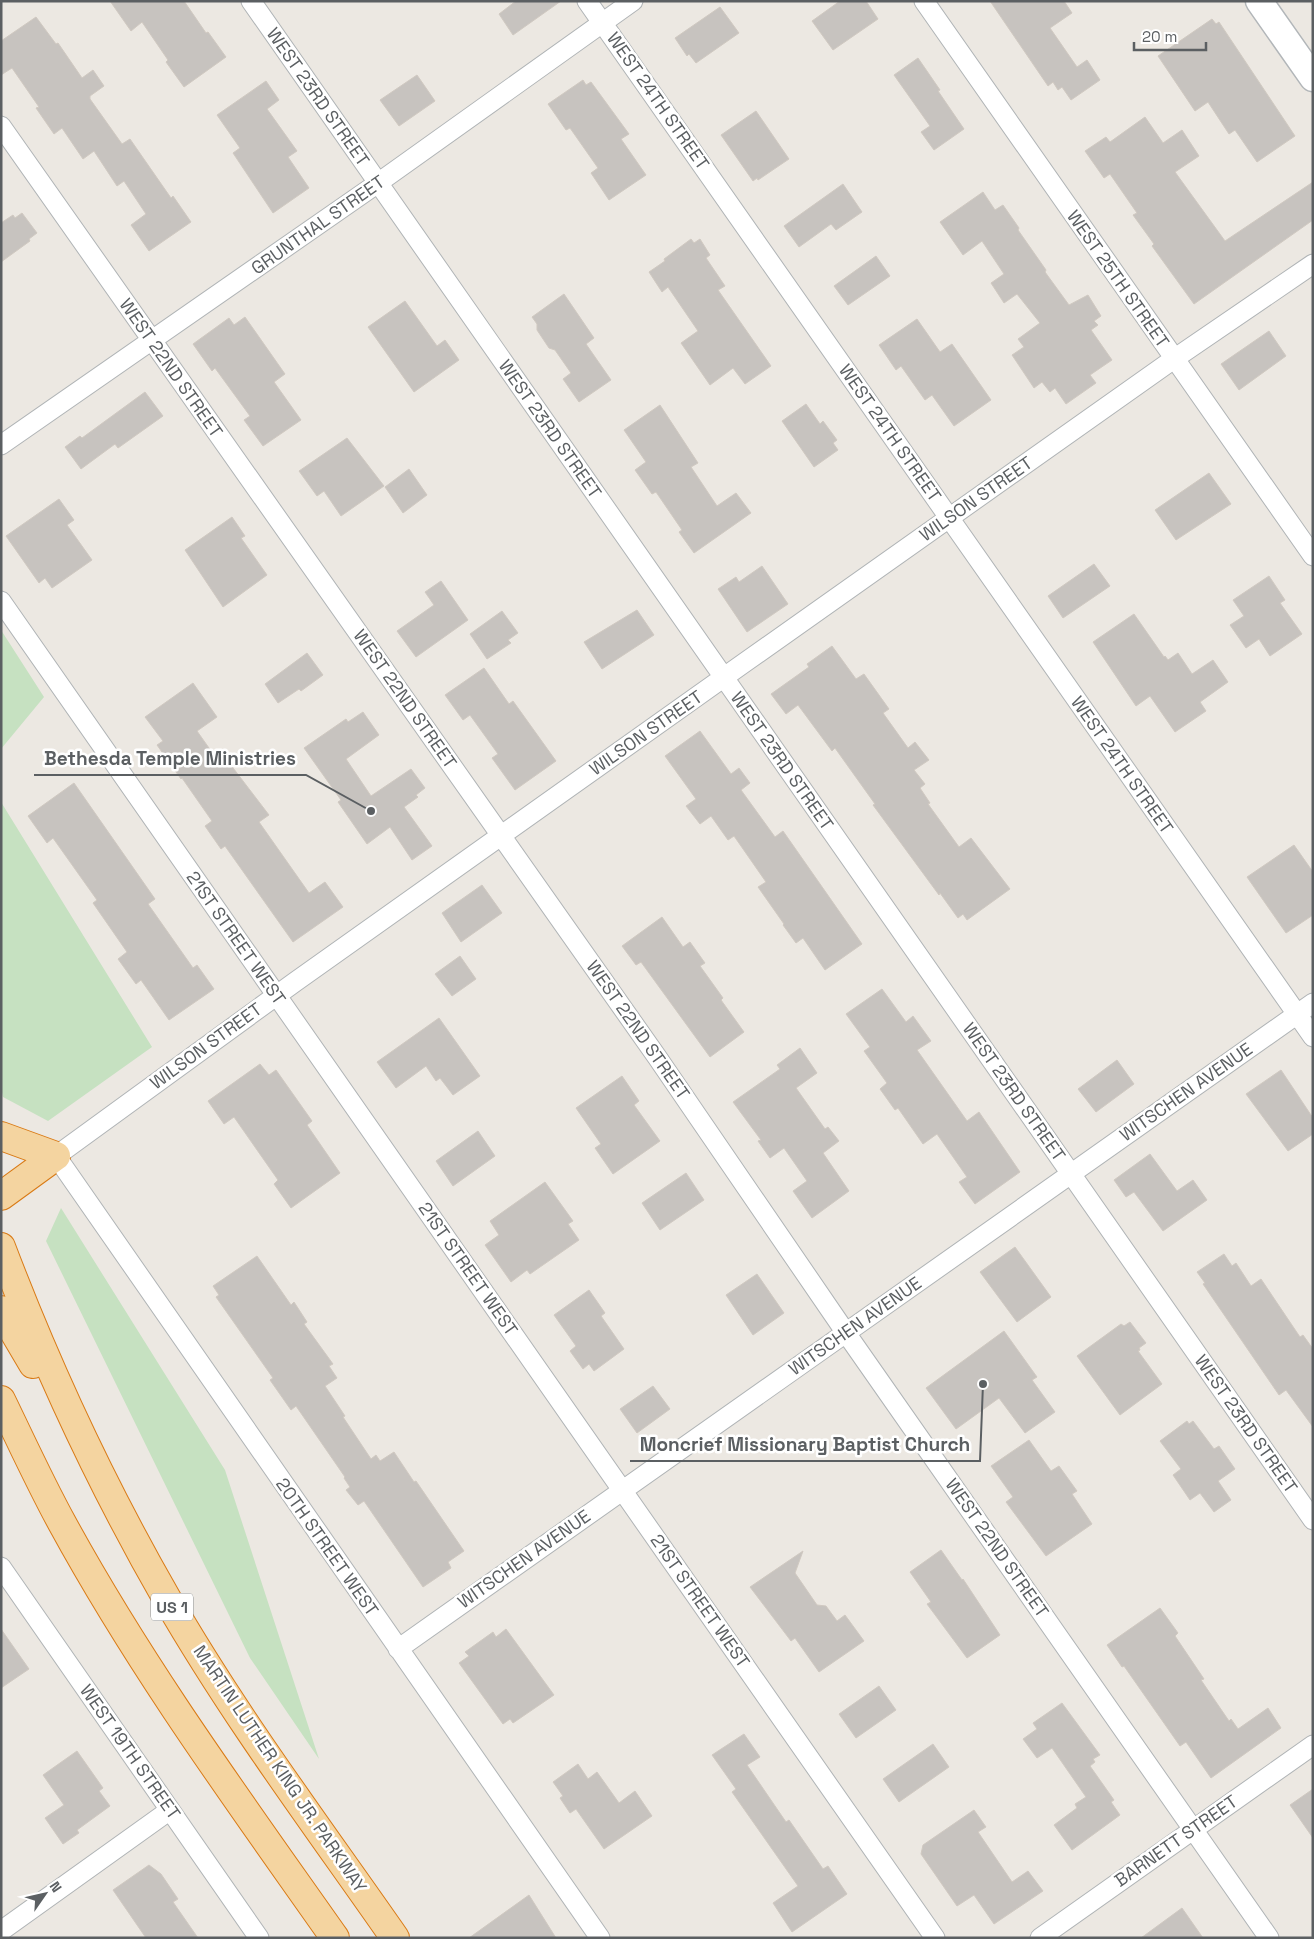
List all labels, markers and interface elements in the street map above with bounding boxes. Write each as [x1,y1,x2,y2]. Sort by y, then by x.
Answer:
scale bar [1134,20,1206,52]
street label: WEST 23RD STREET [262,23,375,171]
street label: WEST 24TH STREET [602,27,715,174]
text: 20 m [1142,27,1177,46]
street label: GRUNTHAL STREET [246,170,389,279]
street label: WEST 25TH STREET [1062,205,1175,352]
street label: WEST 22ND STREET [115,294,228,442]
street label: WEST 23RD STREET [494,355,607,503]
street label: WEST 24TH STREET [834,359,947,506]
street label: WILSON STREET [915,451,1037,546]
street label: WEST 22ND STREET [349,625,462,773]
street label: WILSON STREET [585,685,707,780]
street label: WEST 23RD STREET [726,687,839,835]
street label: WEST 24TH STREET [1066,691,1179,838]
callout: Bethesda Temple Ministries [34,741,306,775]
text: Bethesda Temple Ministries [44,746,296,771]
street label: 21ST STREET WEST [182,866,291,1009]
street label: WEST 22ND STREET [582,956,695,1104]
street label: WILSON STREET [145,997,267,1094]
street label: WEST 23RD STREET [958,1018,1071,1166]
street label: WITSCHEN AVENUE [1115,1037,1257,1146]
street label: 21ST STREET WEST [414,1197,523,1340]
street label: WITSCHEN AVENUE [784,1271,926,1380]
street label: WEST 23RD STREET [1190,1350,1303,1498]
callout: Moncrief Missionary Baptist Church [630,1427,980,1461]
text: Moncrief Missionary Baptist Church [640,1432,970,1457]
street label: 20TH STREET WEST [271,1473,384,1621]
street label: WEST 22ND STREET [941,1474,1054,1622]
street label: WITSCHEN AVENUE [453,1504,595,1613]
street label: 21ST STREET WEST [646,1529,755,1672]
road number: US 1 [151,1594,193,1620]
street label: MARTIN LUTHER KING JR. PARKWAY [189,1640,372,1897]
street label: WEST 19TH STREET [75,1680,186,1824]
street label: BARNETT STREET [1110,1789,1242,1892]
north arrow [20,1869,70,1919]
text: N [46,1878,66,1896]

